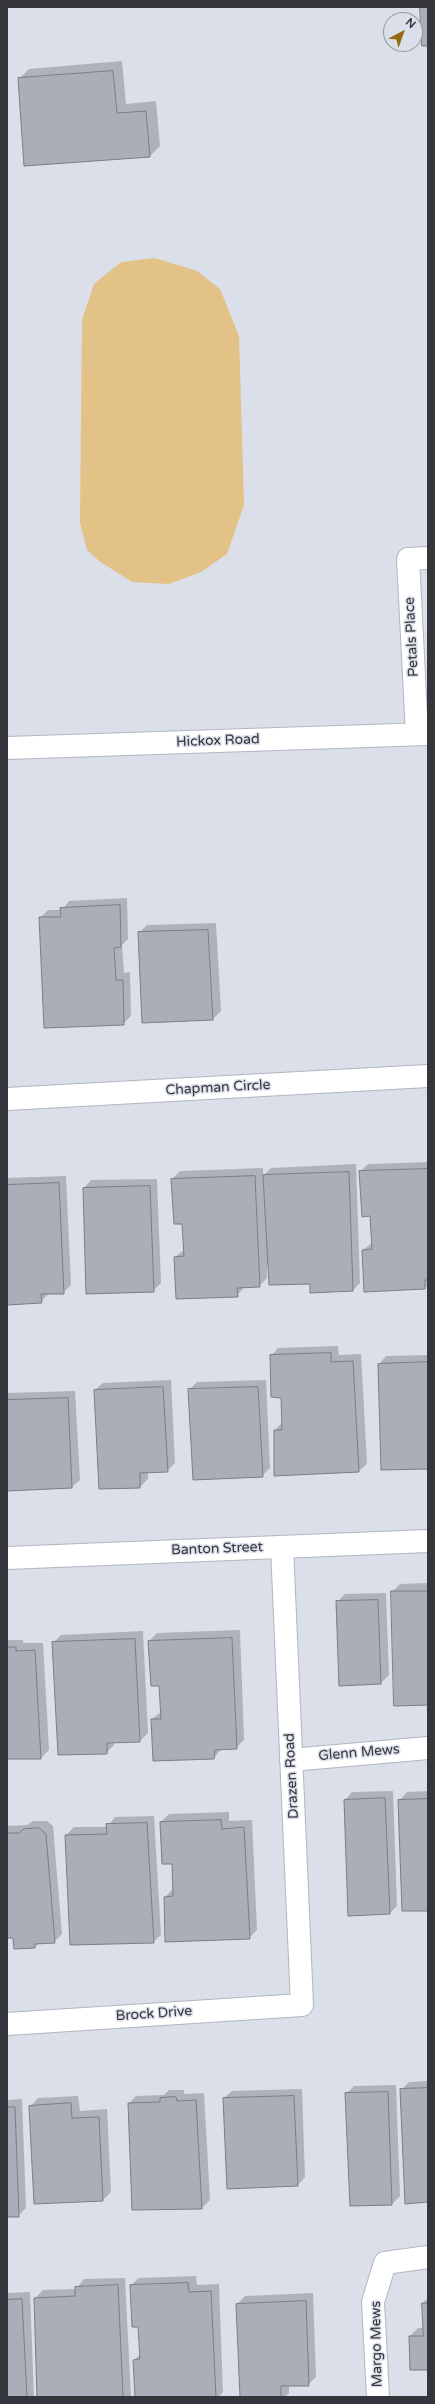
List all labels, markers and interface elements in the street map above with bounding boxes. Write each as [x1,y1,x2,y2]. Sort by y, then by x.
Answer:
north arrow [383,12,423,52]
text: N [403,16,418,31]
street label: Petals Place [402,597,422,677]
street label: Hickox Road [176,731,260,751]
street label: Chapman Circle [165,1077,271,1099]
street label: Banton Street [171,1539,263,1559]
street label: Drazen Road [281,1733,303,1819]
street label: Glenn Mews [318,1741,400,1765]
street label: Brock Drive [115,2003,193,2025]
street label: Margo Mews [368,2301,386,2387]

